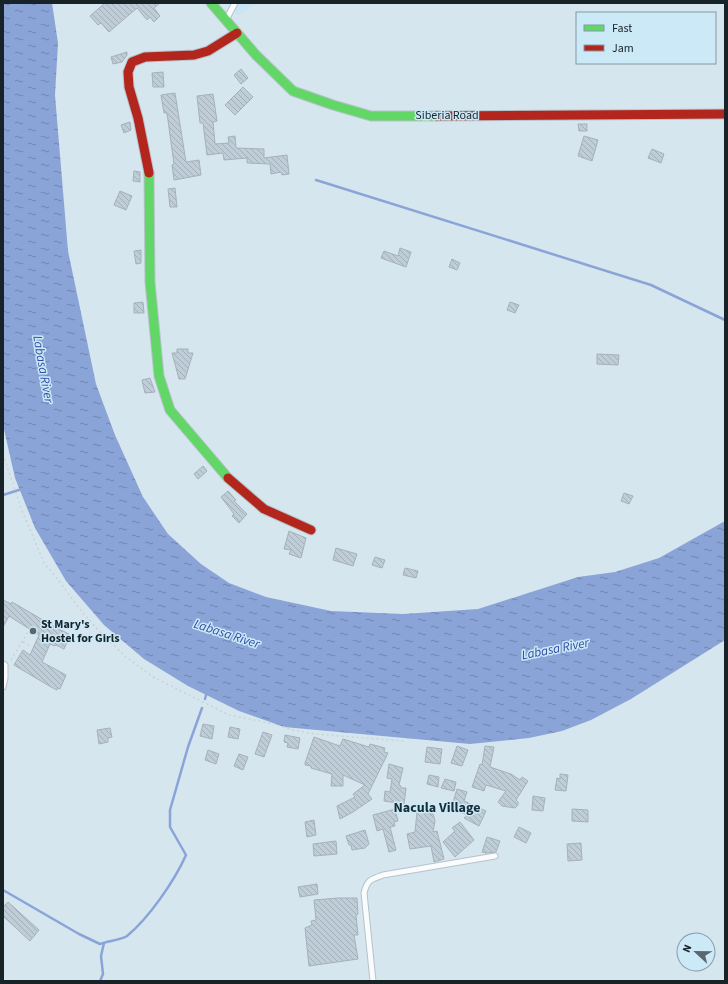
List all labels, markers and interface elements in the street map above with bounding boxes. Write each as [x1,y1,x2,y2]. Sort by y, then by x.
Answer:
legend [576,12,716,64]
text: Fast [612,20,632,37]
text: Jam [612,40,634,57]
street label: Siberia Road [415,107,479,124]
water label: Labasa River [28,334,58,405]
water label: Labasa River [191,615,262,653]
place label: St Mary's Hostel for Girls [41,616,120,647]
marker: St Mary's Hostel for Girls [28,626,38,636]
water label: Labasa River [520,634,591,664]
district label: Nacula Village [394,798,480,818]
north arrow [676,932,716,972]
text: N [679,942,696,955]

